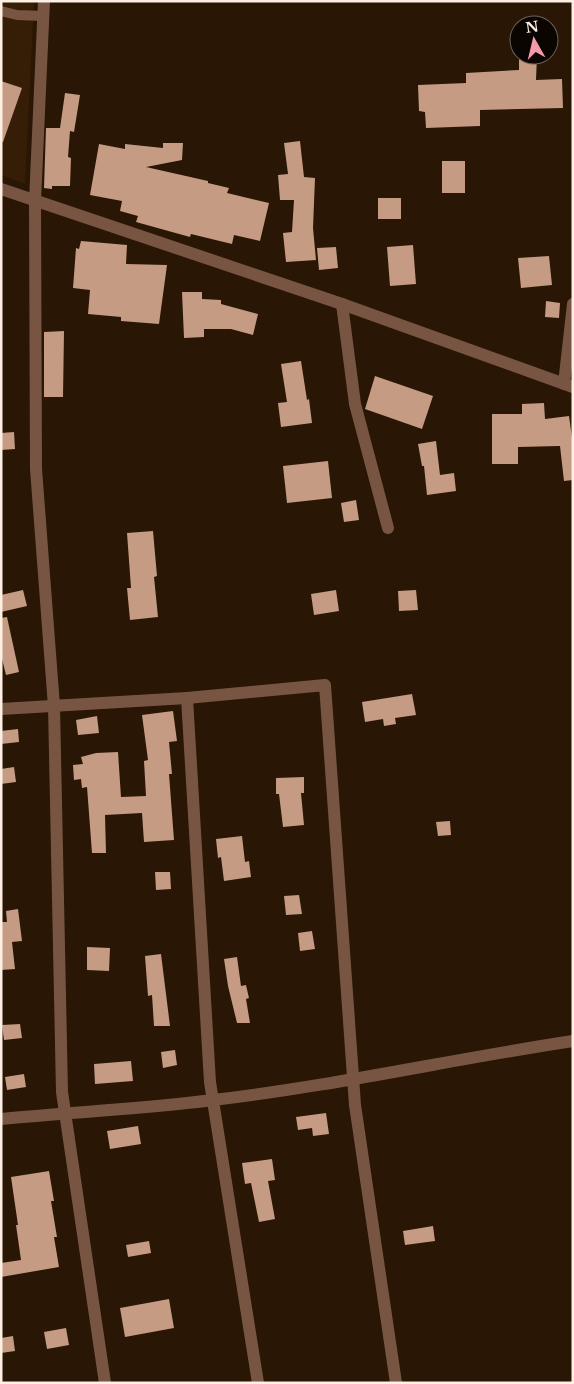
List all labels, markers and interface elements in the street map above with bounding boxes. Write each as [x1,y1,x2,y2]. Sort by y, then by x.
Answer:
north arrow [509,15,559,65]
text: N [524,17,540,37]

